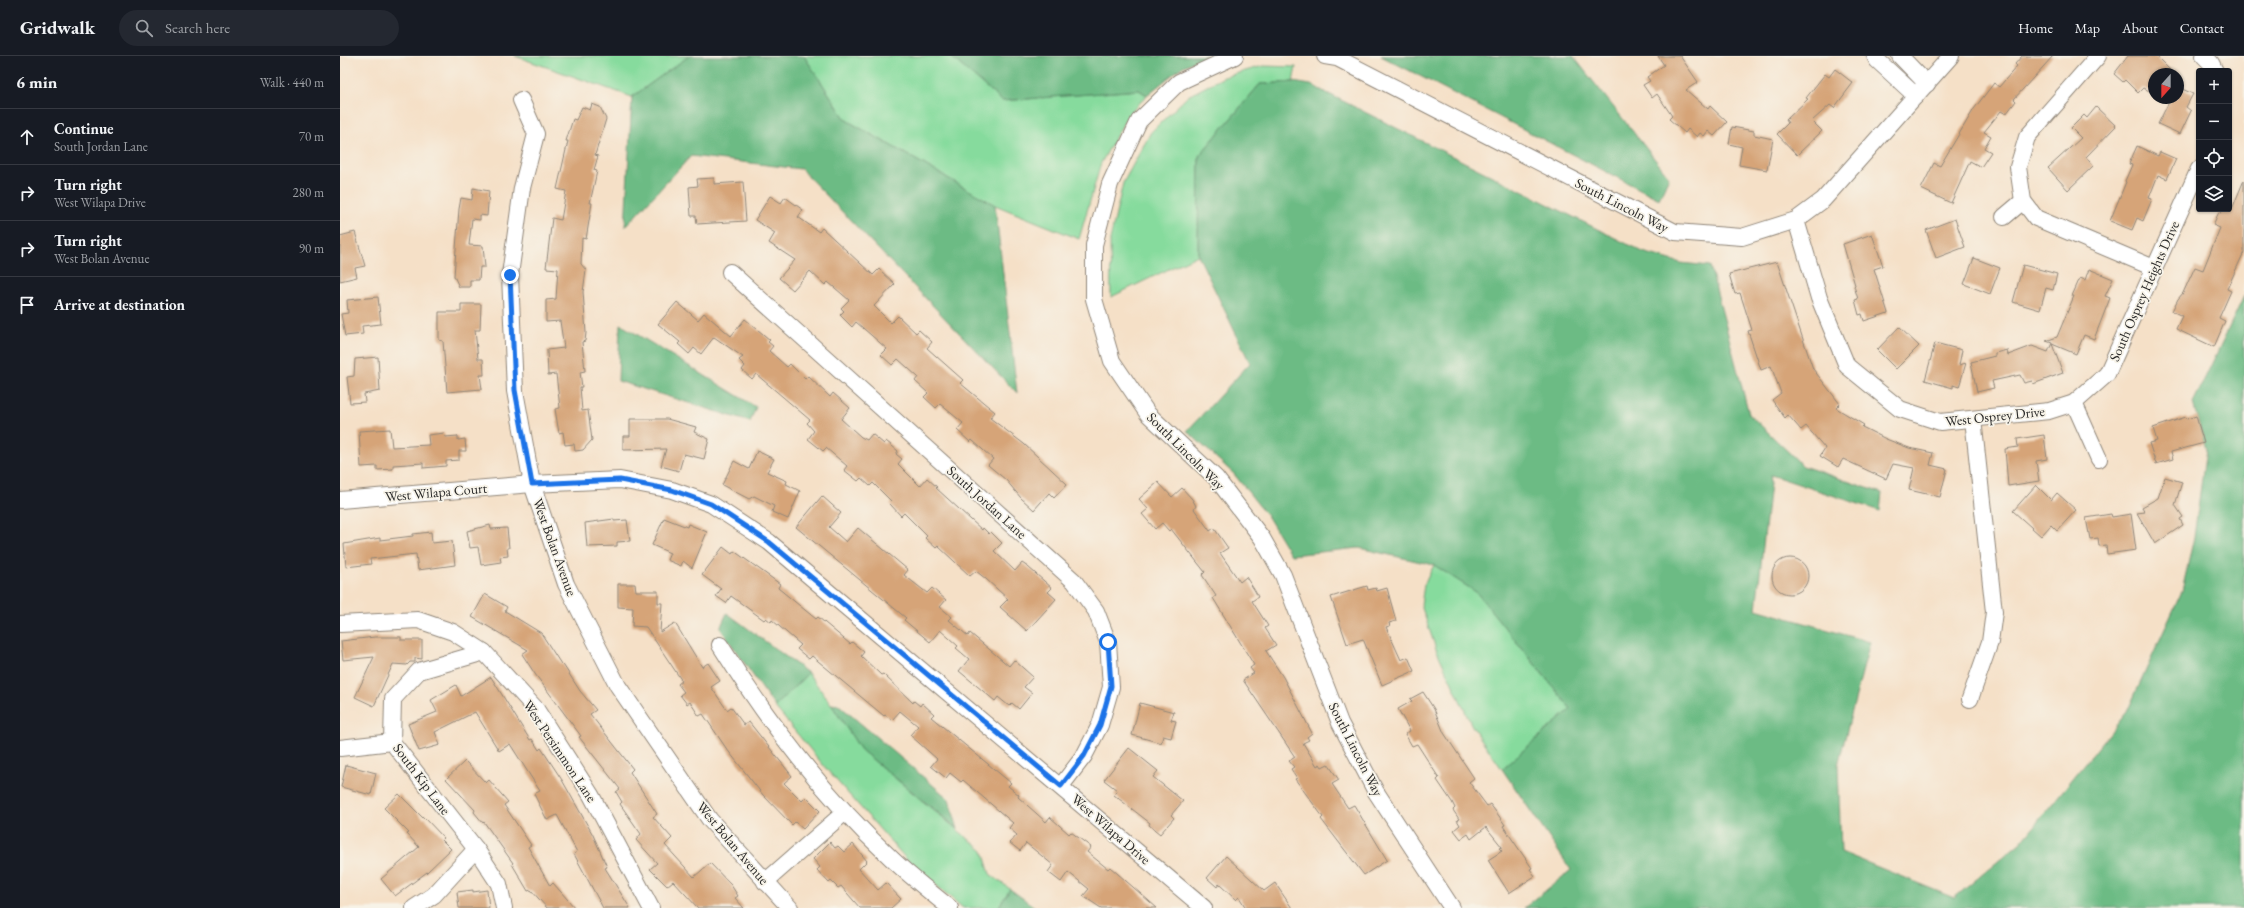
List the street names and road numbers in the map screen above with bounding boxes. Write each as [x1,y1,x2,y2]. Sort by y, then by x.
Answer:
street label: South Lincoln Way [1572,174,1673,237]
street label: South Osprey Heights Drive [2105,217,2183,364]
street label: West Osprey Drive [1944,402,2046,430]
street label: South Lincoln Way [1143,408,1229,494]
street label: South Jordan Lane [943,461,1031,543]
street label: West Wilapa Court [384,479,488,505]
street label: West Bolan Avenue [529,496,581,599]
street label: West Persimmon Lane [519,697,601,806]
street label: South Lincoln Way [1325,699,1388,800]
street label: South Kip Lane [389,740,455,819]
street label: West Wilapa Drive [1068,790,1155,869]
street label: West Bolan Avenue [693,798,773,889]

